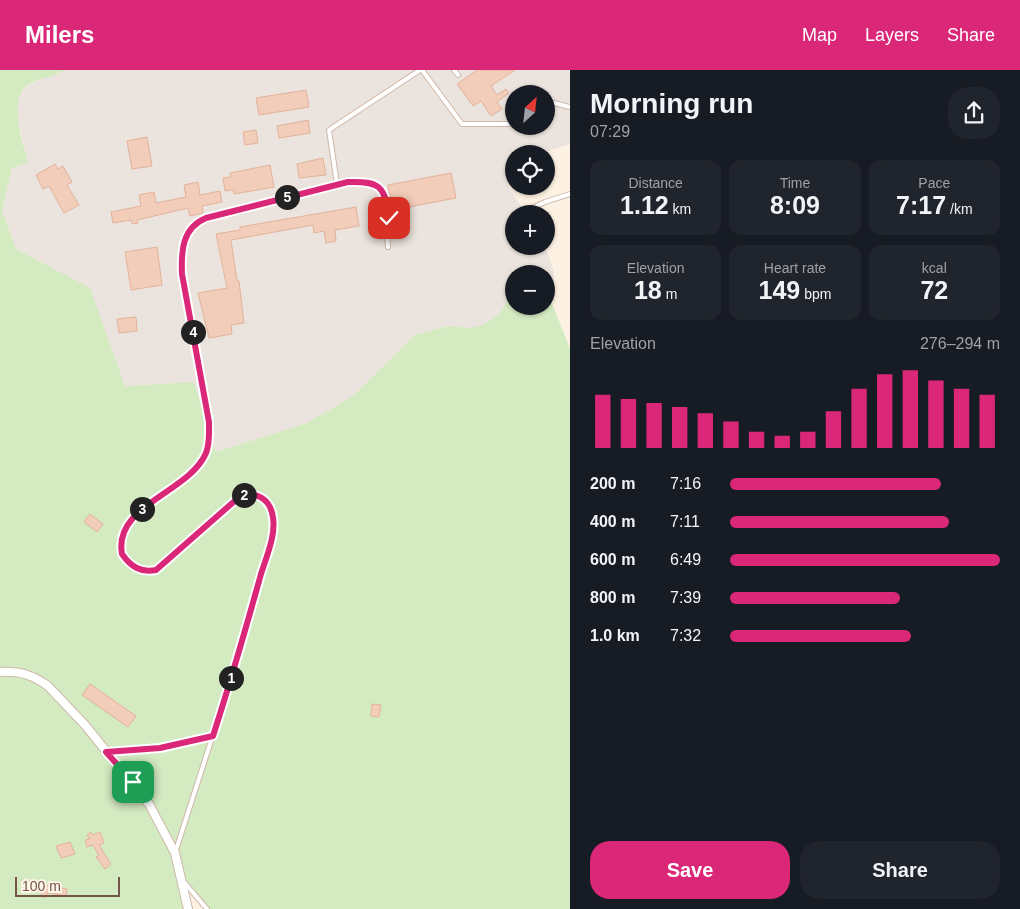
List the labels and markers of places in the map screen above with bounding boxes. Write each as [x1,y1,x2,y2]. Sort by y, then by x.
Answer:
pin: 5 [274,184,300,210]
pin [368,197,410,239]
pin: 4 [180,320,206,344]
pin: 2 [232,482,256,508]
pin: 3 [130,496,154,522]
pin: 1 [218,666,244,690]
pin [112,761,154,803]

